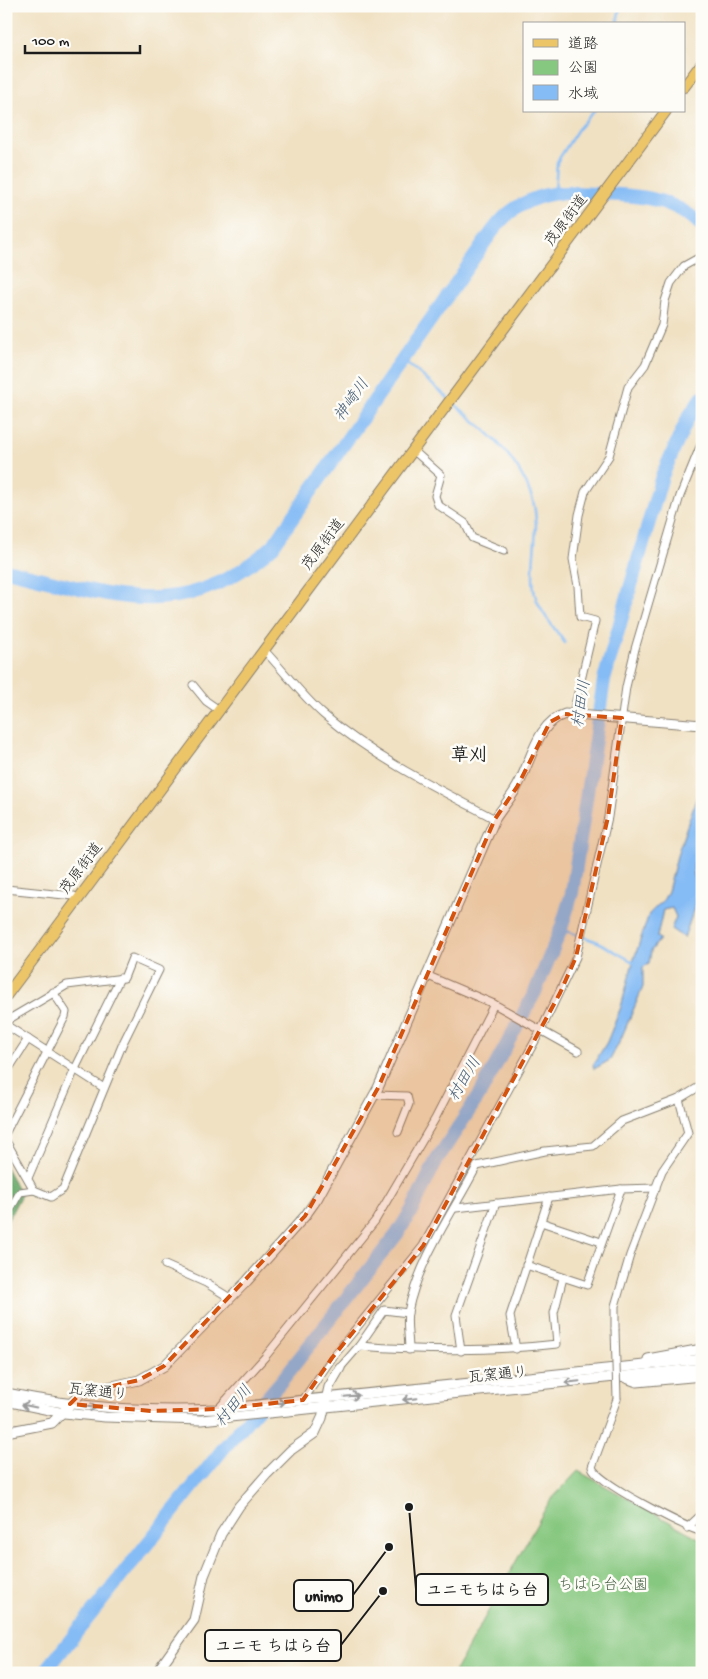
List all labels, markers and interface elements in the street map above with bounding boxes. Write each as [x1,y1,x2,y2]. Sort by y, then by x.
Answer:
scale bar [25,22,140,54]
legend [523,22,686,112]
text: 100 m [31,33,70,51]
text: 道路 [568,36,598,54]
text: 公園 [568,60,598,78]
text: 水域 [568,85,598,104]
street label: 茂原街道 [541,191,592,250]
water label: 神崎川 [331,375,375,426]
street label: 茂原街道 [298,515,349,574]
water label: 村田川 [569,679,596,729]
district label: 草刈 [451,745,487,767]
street label: 茂原街道 [56,839,107,898]
water label: 村田川 [445,1054,487,1105]
street label: 瓦窯通り [467,1363,529,1388]
one-way arrow [564,1377,580,1387]
street label: 瓦窯通り [67,1380,129,1405]
water label: 村田川 [212,1382,257,1432]
one-way arrow [343,1391,359,1401]
one-way arrow [403,1394,419,1404]
one-way arrow [269,1398,285,1408]
one-way arrow [22,1401,38,1411]
one-way arrow [80,1402,96,1412]
callout: ユニモちはら台 [416,1574,548,1605]
park label: ちはら台公園 [558,1576,648,1595]
callout: unimo [294,1580,353,1611]
text: ユニモちはら台 [426,1581,538,1602]
text: unimo [305,1589,344,1608]
callout: ユニモ ちはら台 [205,1630,341,1661]
text: ユニモ ちはら台 [215,1637,331,1658]

